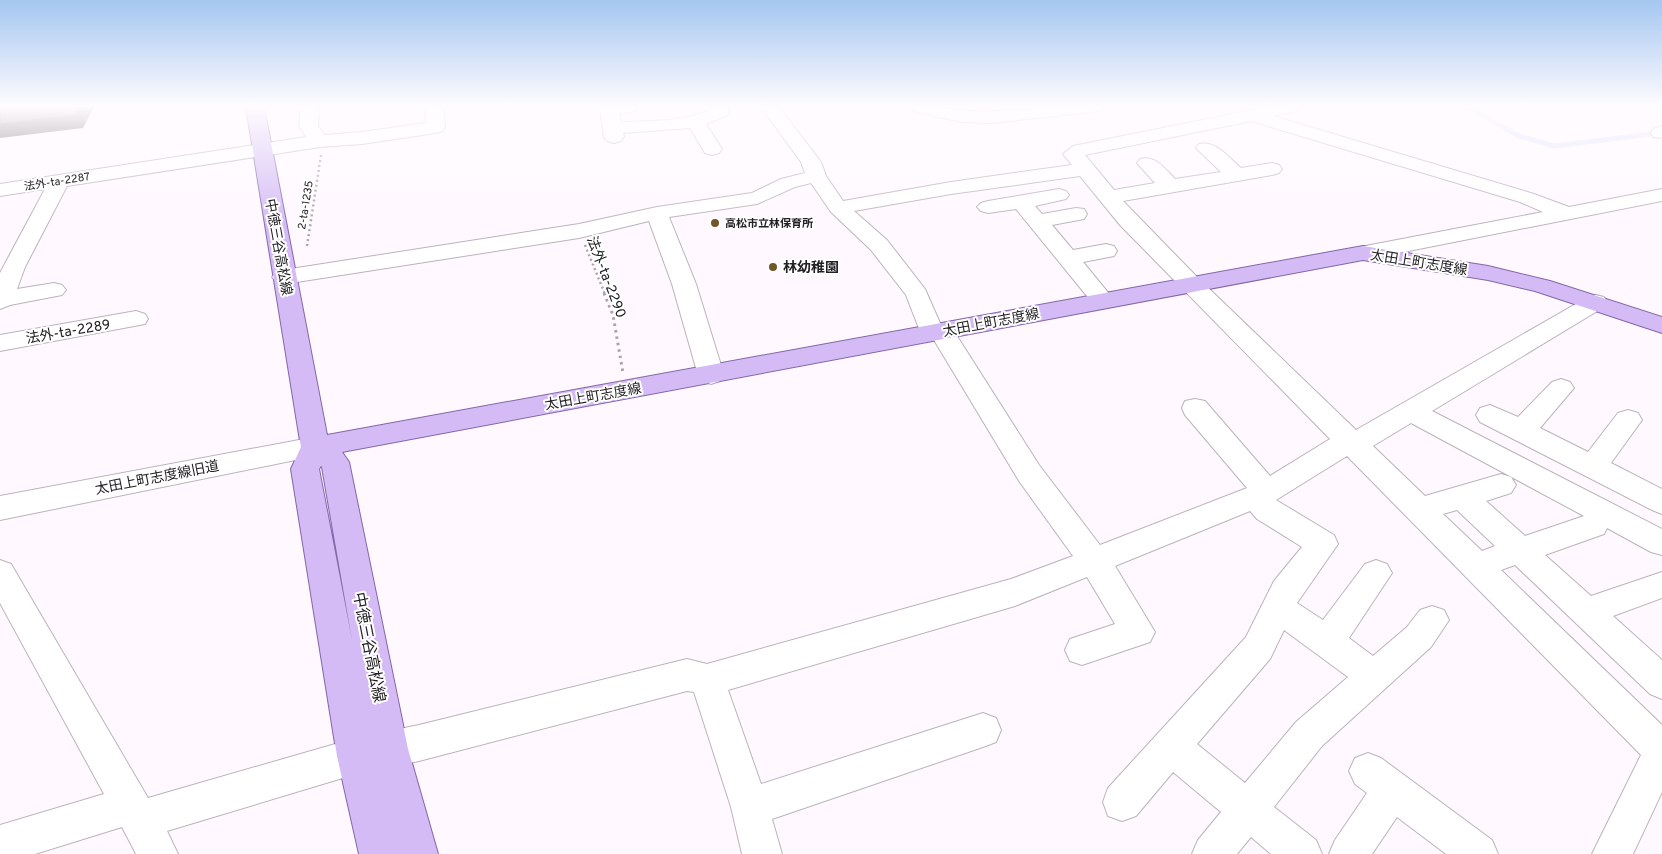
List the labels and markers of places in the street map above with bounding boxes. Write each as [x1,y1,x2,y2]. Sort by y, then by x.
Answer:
marker: 高松市立林保育所 [709,217,721,229]
place label: 高松市立林保育所 [725,217,813,231]
place label: 林幼稚園 [783,259,839,277]
marker: 林幼稚園 [767,261,779,273]

